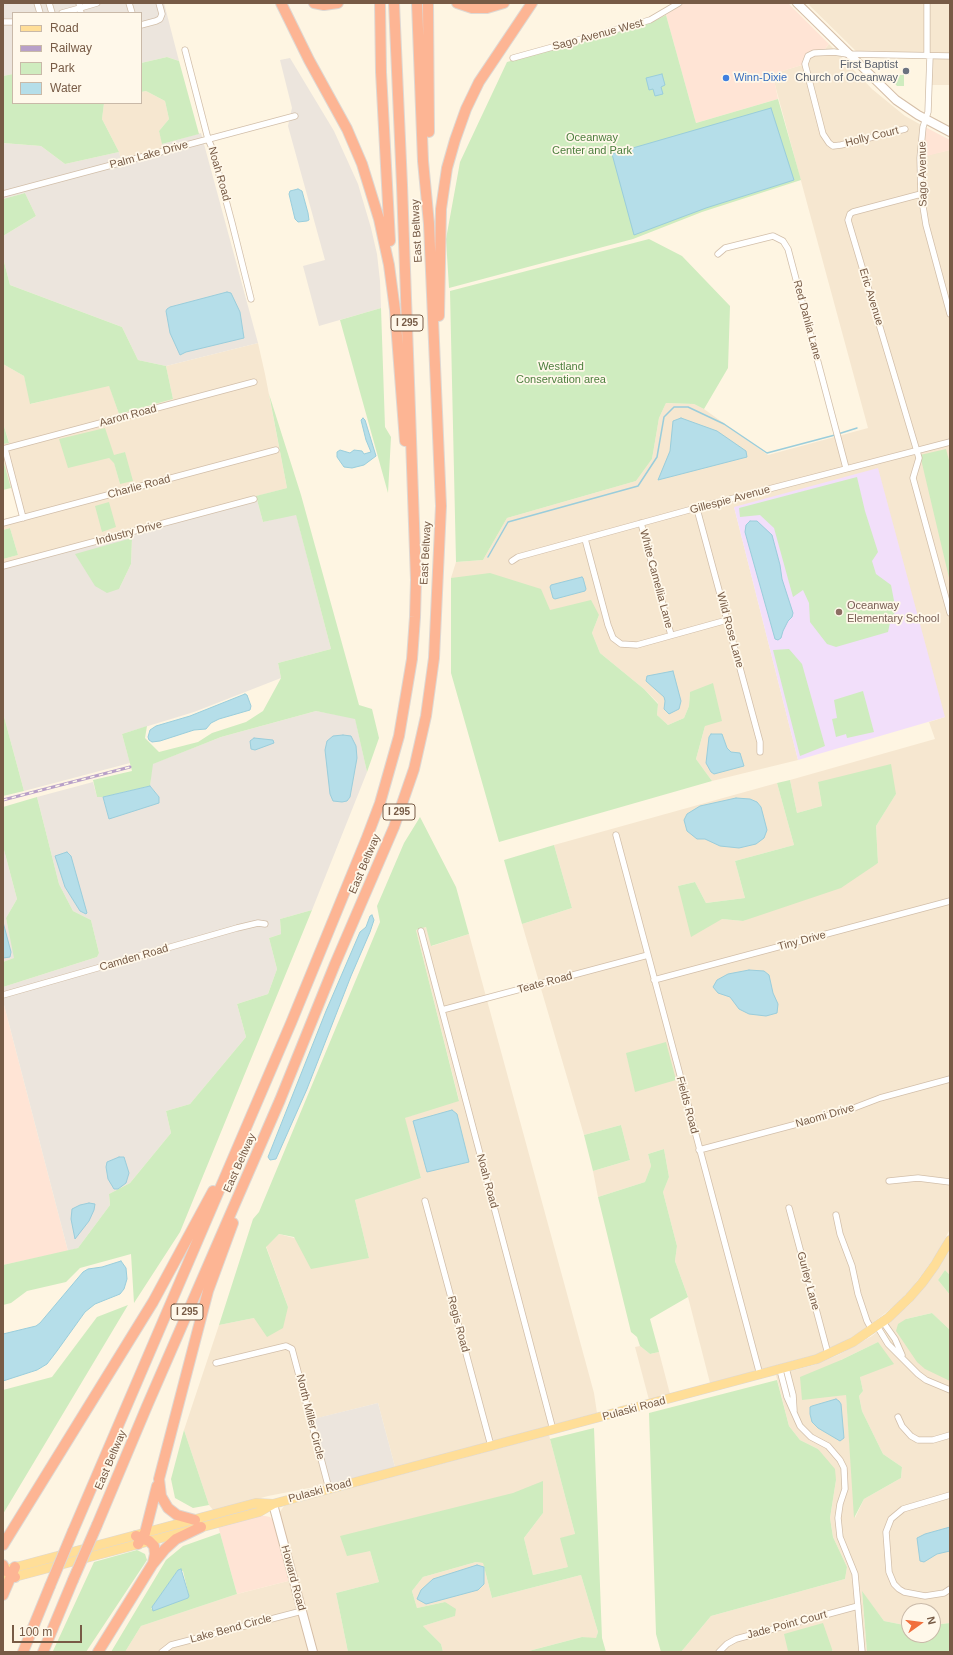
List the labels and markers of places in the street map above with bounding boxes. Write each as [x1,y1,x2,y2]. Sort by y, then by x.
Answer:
place label: First Baptist Church of Oceanway [795,58,898,84]
marker: First Baptist Church of Oceanway [901,66,911,76]
place label: Winn-Dixie [734,71,787,85]
marker: Winn-Dixie [721,73,731,83]
place label: Oceanway Elementary School [847,599,939,625]
marker: Oceanway Elementary School [834,607,844,617]

